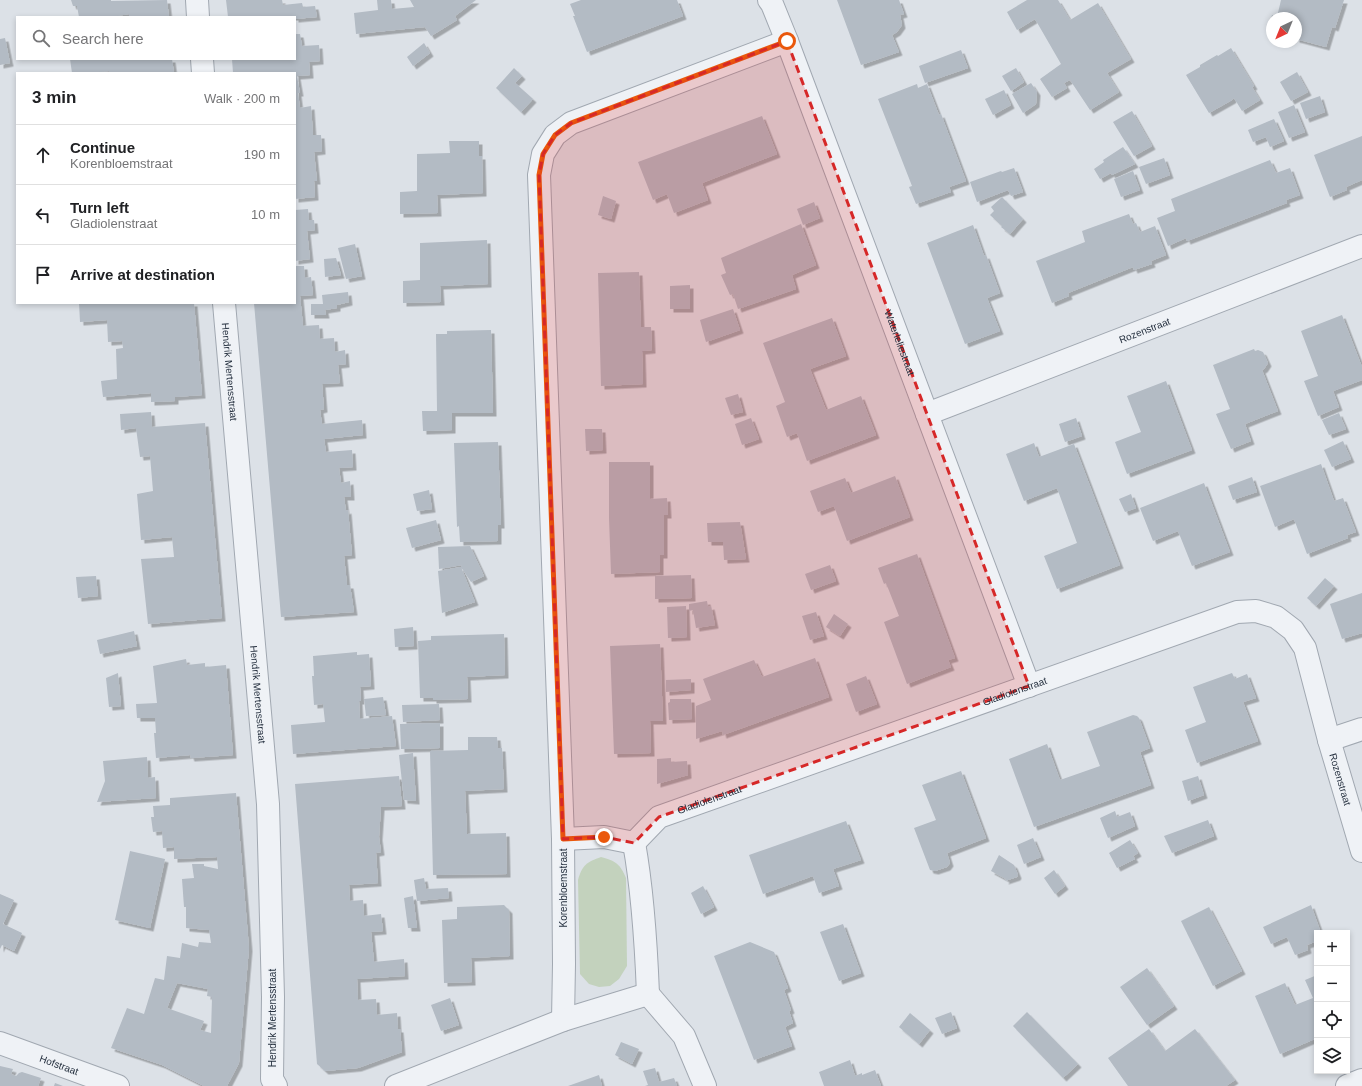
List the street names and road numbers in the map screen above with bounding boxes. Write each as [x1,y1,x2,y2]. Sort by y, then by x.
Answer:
street label: Waterleliestraat [883,308,918,377]
street label: Rozenstraat [1117,315,1172,345]
street label: Hendrik Mertensstraat [220,322,240,421]
street label: Hendrik Mertensstraat [249,645,268,744]
street label: Gladiolenstraat [981,674,1048,707]
street label: Rozenstraat [1328,752,1354,807]
street label: Gladiolenstraat [676,783,743,816]
street label: Korenbloemstraat [558,848,569,927]
street label: Hendrik Mertensstraat [267,969,278,1067]
street label: Hofstraat [38,1052,80,1077]

